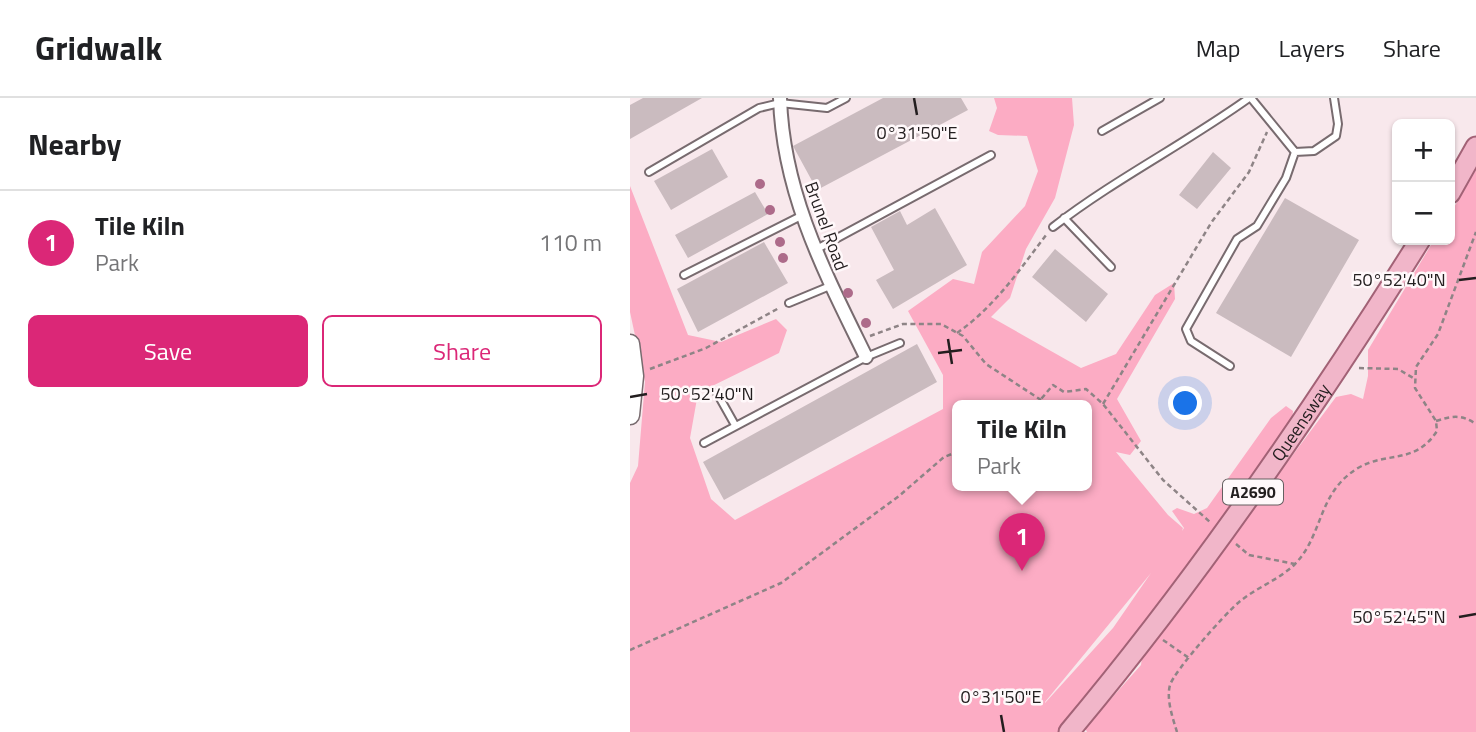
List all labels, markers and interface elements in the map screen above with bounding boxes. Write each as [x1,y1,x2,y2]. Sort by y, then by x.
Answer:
text: Gridwalk [35,23,162,73]
text: Map [1196,30,1241,66]
text: Layers [1279,30,1345,66]
text: Share [1383,30,1441,66]
text: 0°31'50"E [877,119,957,146]
map controls [1392,119,1455,245]
button: + [1392,119,1455,182]
text: Nearby [28,121,121,167]
street label: Brunel Road [798,178,855,274]
button: − [1392,182,1455,245]
text: Tile Kiln [95,206,185,245]
text: 1 [45,225,57,260]
text: 110 m [539,225,602,260]
text: Park [95,245,139,280]
text: 50°52'40"N [1352,266,1446,293]
button: Save [28,315,308,387]
button: Share [322,315,602,387]
street label: Queensway [1265,378,1337,467]
text: 50°52'40"N [660,380,754,407]
your location [1168,386,1202,420]
popup [952,400,1092,491]
text: Tile Kiln [977,409,1067,448]
text: Park [977,448,1021,483]
road number: A2690 [1223,480,1283,504]
pin: 1 [999,513,1045,571]
text: 50°52'45"N [1352,603,1446,630]
text: 0°31'50"E [961,683,1041,710]

